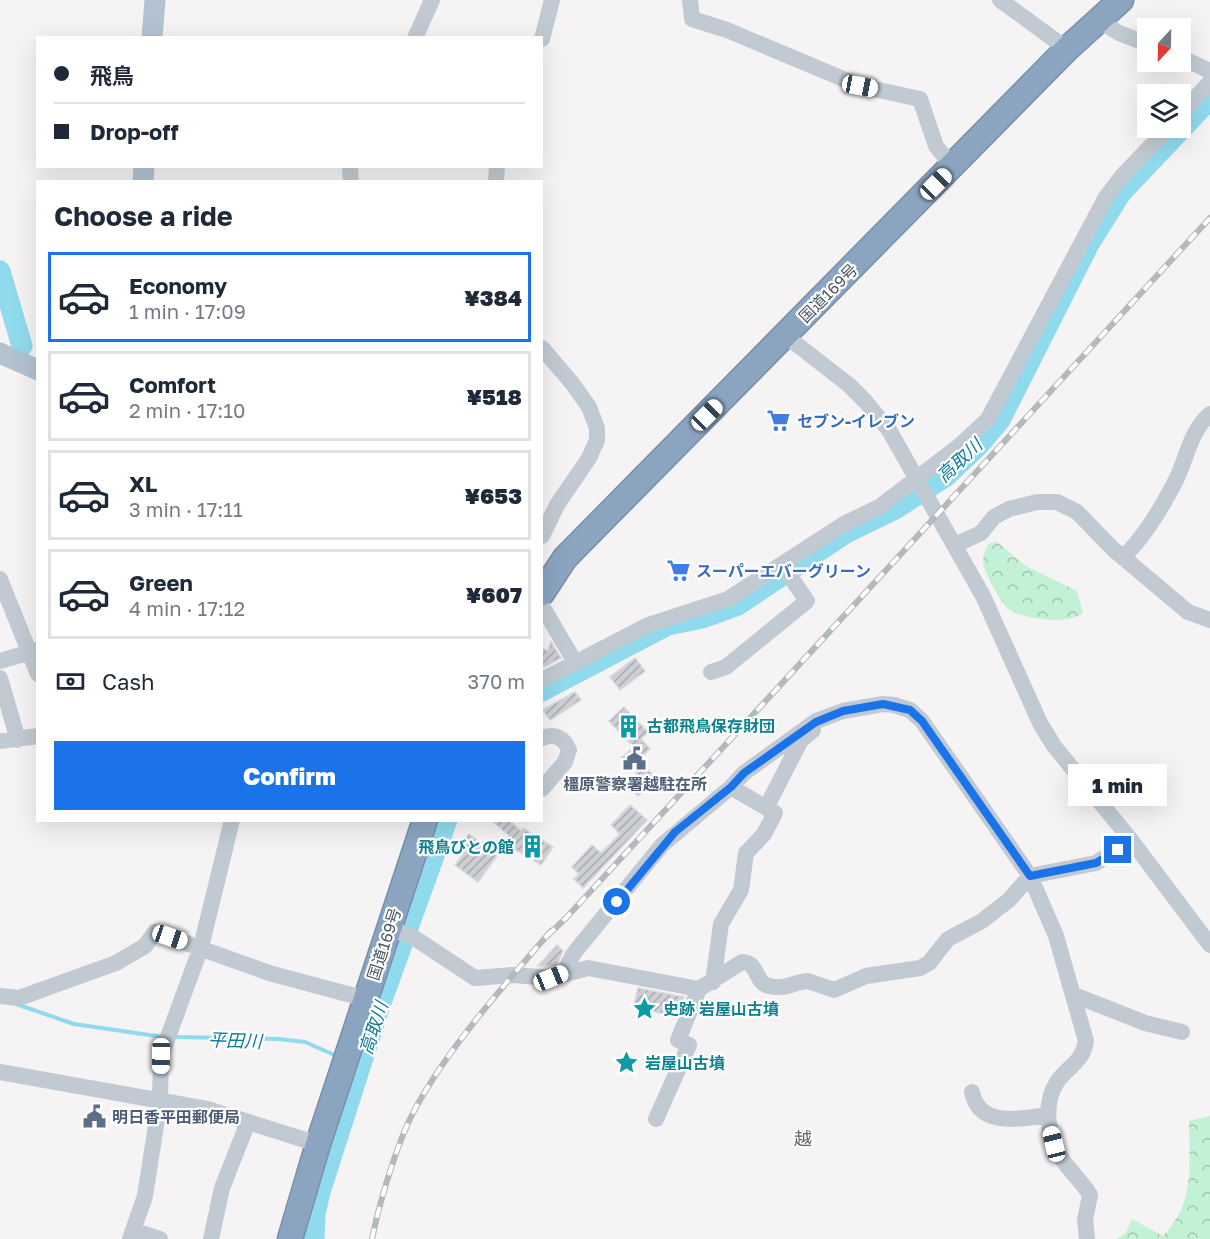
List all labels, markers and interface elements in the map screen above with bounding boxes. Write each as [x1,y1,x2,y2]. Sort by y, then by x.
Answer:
north arrow [1137,18,1191,72]
map controls [1137,18,1191,138]
text: 飛鳥 [90,62,134,89]
car [841,74,879,98]
button: layers [1137,84,1191,138]
text: Drop-off [90,118,179,145]
car [917,165,955,203]
text: Choose a ride [54,200,233,232]
street label: 国道169号 [794,259,862,327]
icon: car [57,270,111,324]
text: Economy [129,272,227,299]
text: ¥384 [464,284,522,311]
text: 1 min · 17:09 [129,299,246,323]
icon: car [57,369,111,423]
text: Comfort [129,371,216,398]
text: ¥518 [467,383,522,410]
car [688,396,726,434]
text: 2 min · 17:10 [129,398,245,422]
supermarket icon: セブン-イレブン [766,408,792,434]
place label: セブン-イレブン [797,411,915,431]
water label: 高取川 [932,432,988,486]
icon: car [57,468,111,522]
text: XL [129,470,157,497]
text: ¥653 [464,482,522,509]
text: 3 min · 17:11 [129,497,243,521]
supermarket icon: スーパーエバーグリーン [665,558,691,584]
place label: スーパーエバーグリーン [696,561,871,581]
icon: car [57,567,111,621]
text: Green [129,569,193,596]
text: ¥607 [466,581,522,608]
text: 4 min · 17:12 [129,596,245,620]
icon: cash [54,665,87,698]
text: Cash [102,668,155,695]
text: 370 m [468,669,525,693]
building icon: 古都飛鳥保存財団 [616,713,642,739]
place label: 古都飛鳥保存財団 [647,716,775,736]
button: Confirm [54,741,525,810]
public building icon: 橿原警察署越駐在所 [622,746,648,772]
callout: 1 min [1068,763,1168,805]
text: 1 min [1092,773,1143,797]
place label: 橿原警察署越駐在所 [563,774,707,794]
building icon: 飛鳥びとの館 [519,834,545,860]
route end [1104,836,1131,863]
place label: 飛鳥びとの館 [418,837,514,857]
route start [603,888,630,915]
street label: 国道169号 [363,905,405,983]
car [150,923,190,951]
car [531,963,571,993]
place icon: 史跡 岩屋山古墳 [632,996,658,1022]
water label: 高取川 [354,997,392,1057]
place label: 史跡 岩屋山古墳 [663,999,779,1019]
water label: 平田川 [208,1028,264,1052]
car [152,1038,170,1074]
place icon: 岩屋山古墳 [614,1050,640,1076]
place label: 岩屋山古墳 [645,1053,725,1073]
public building icon: 明日香平田郵便局 [81,1104,107,1130]
place label: 明日香平田郵便局 [112,1107,240,1127]
car [1041,1124,1067,1164]
district label: 越 [794,1127,812,1149]

